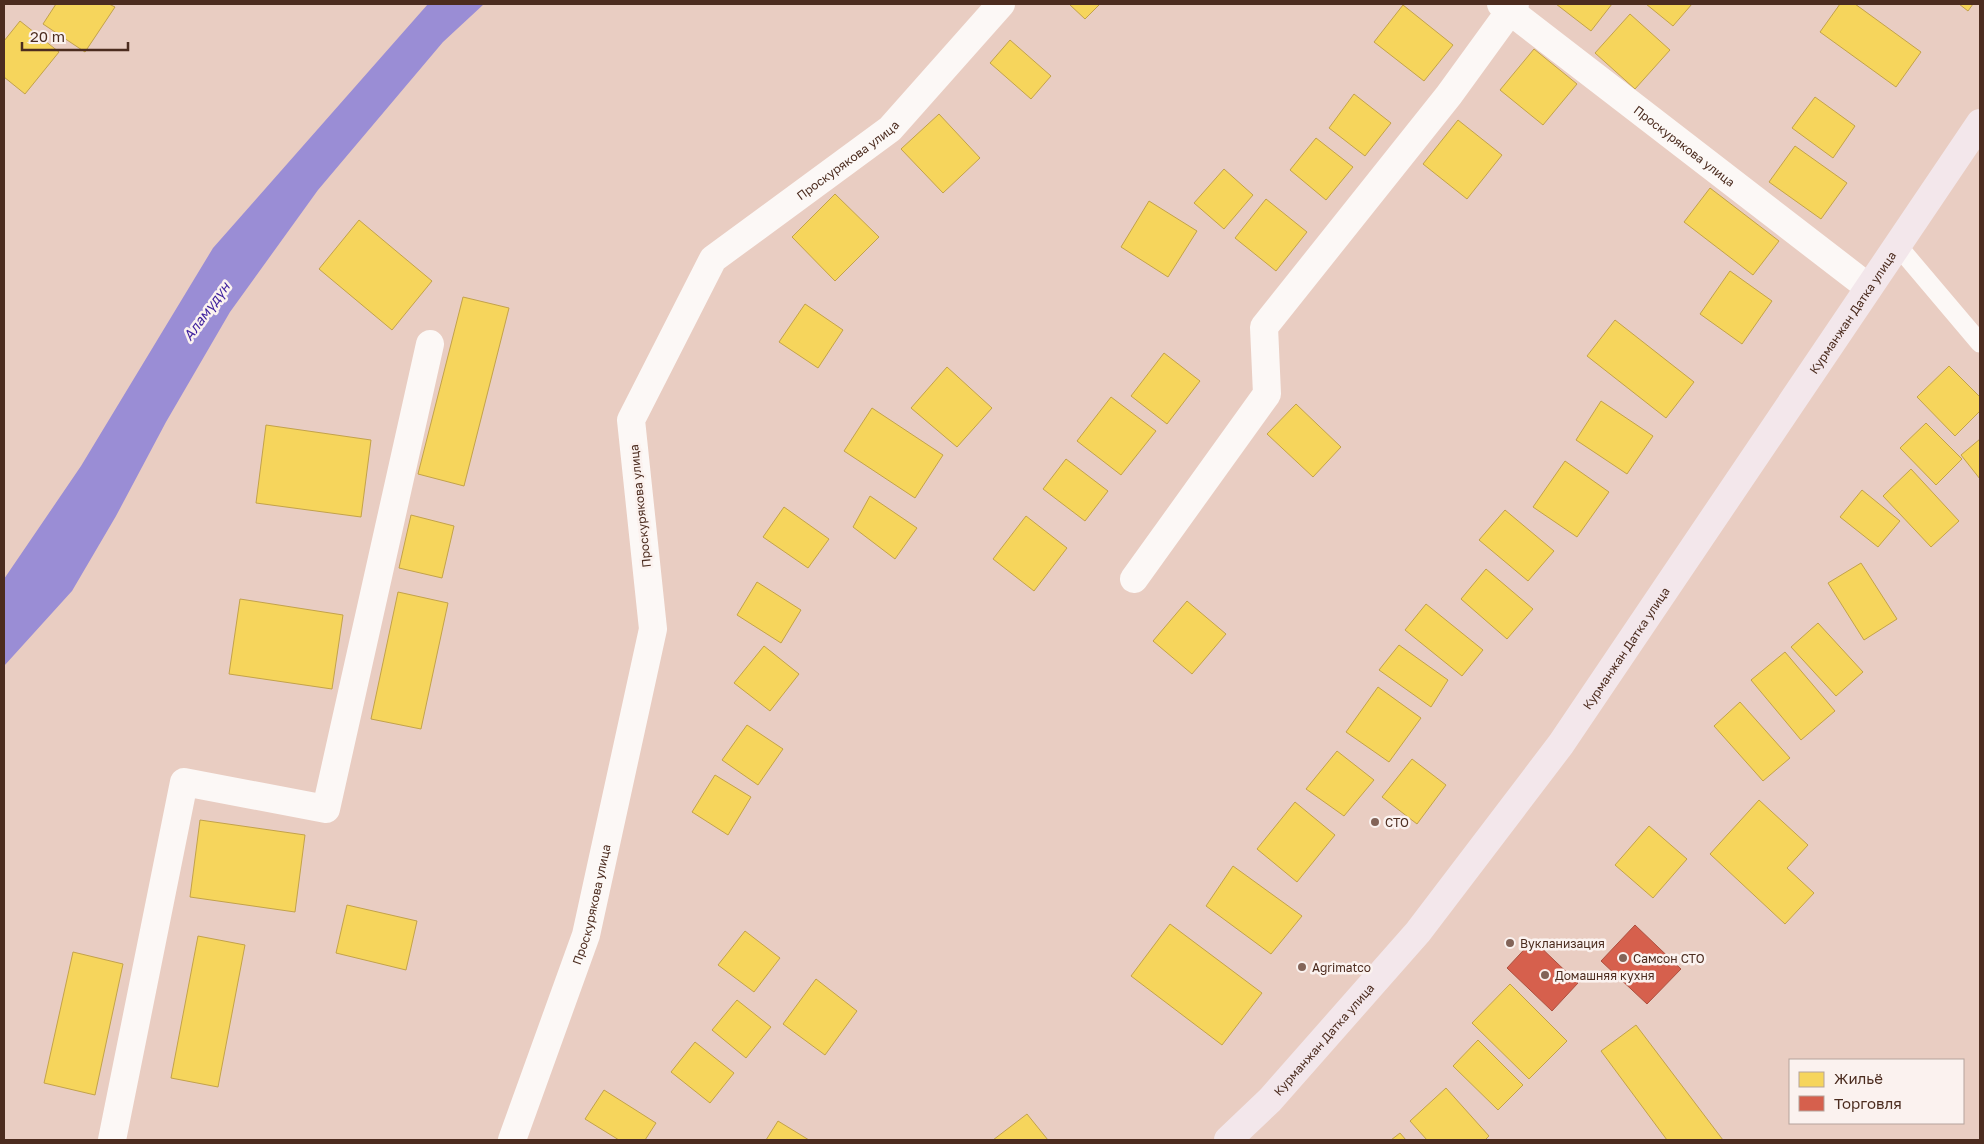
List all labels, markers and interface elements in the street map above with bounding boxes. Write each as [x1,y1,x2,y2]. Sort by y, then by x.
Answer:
scale bar [22,20,129,52]
text: 20 m [30,27,65,45]
street label: Проскурякова улица [1631,102,1738,189]
street label: Проскурякова улица [793,117,902,203]
street label: Курманжан Датка улица [1806,248,1899,376]
water label: Аламүдүн [179,277,235,344]
street label: Проскурякова улица [626,444,654,568]
street label: Курманжан Датка улица [1579,584,1672,712]
place label: СТО [1385,815,1409,830]
marker: СТО [1369,816,1381,828]
street label: Проскурякова улица [568,843,613,967]
place label: Вукланизация [1520,936,1605,951]
marker: Вукланизация [1504,937,1516,949]
place label: Самсон СТО [1633,951,1705,966]
marker: Самсон СТО [1617,952,1629,964]
place label: Agrimatco [1312,960,1371,975]
marker: Agrimatco [1296,961,1308,973]
place label: Домашняя кухня [1555,968,1655,983]
marker: Домашняя кухня [1539,969,1551,981]
street label: Курманжан Датка улица [1270,980,1377,1098]
legend [1789,1059,1964,1124]
text: Жильё [1834,1069,1883,1087]
text: Торговля [1834,1094,1902,1112]

